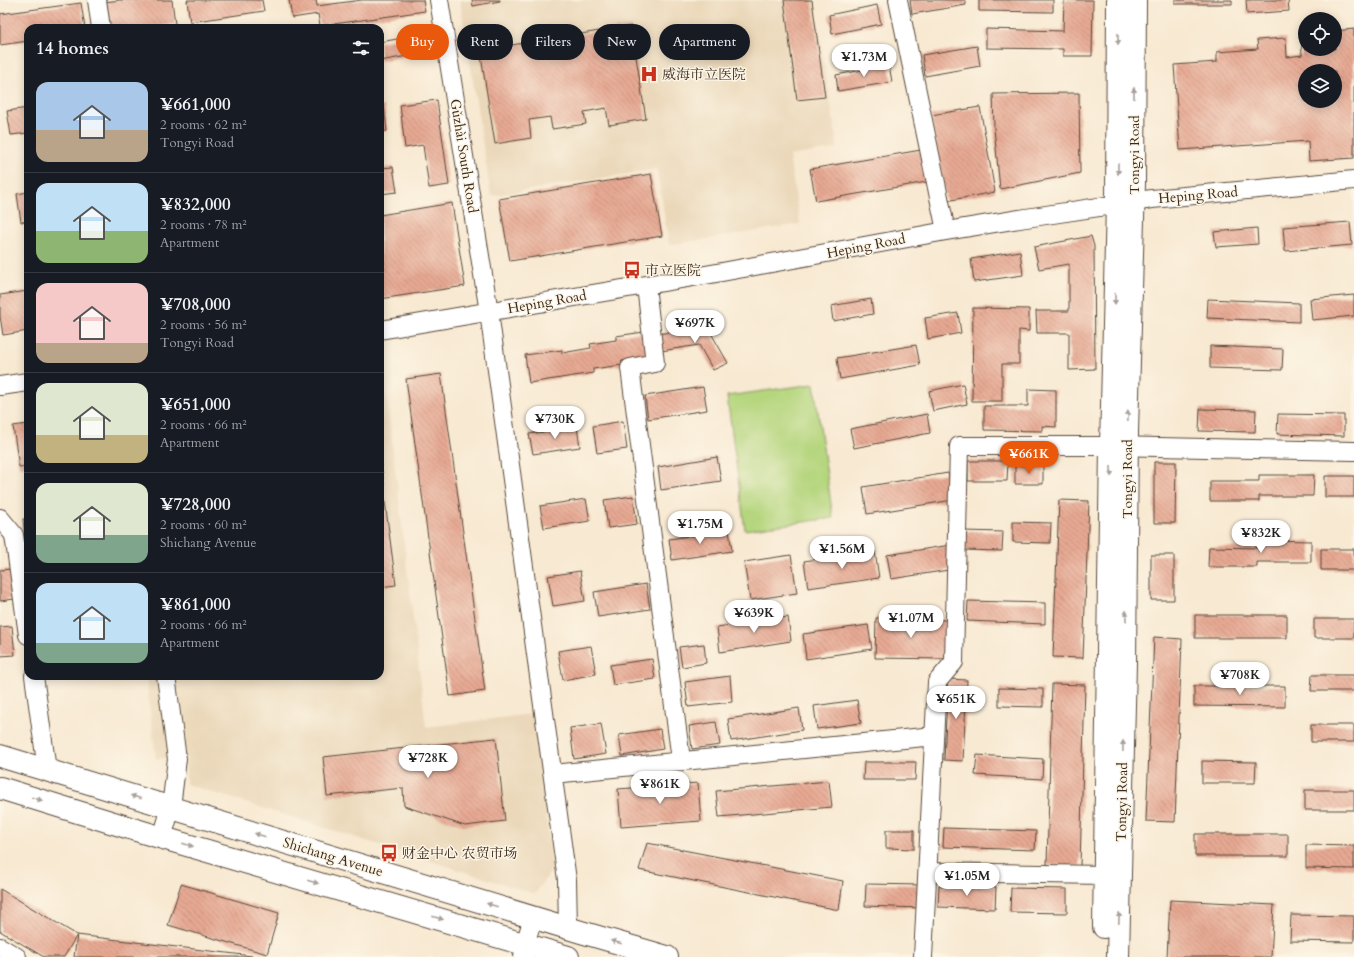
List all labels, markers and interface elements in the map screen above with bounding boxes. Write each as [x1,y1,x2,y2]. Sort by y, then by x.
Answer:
map controls [1298,12,1342,108]
button: locate [1298,12,1342,56]
chip: Buy [396,24,449,60]
chip: Rent [457,24,513,60]
chip: Filters [521,24,585,60]
chip: New [593,24,651,60]
chip: Apartment [659,24,750,60]
one-way arrow [1115,33,1121,46]
text: 14 homes [36,37,109,60]
icon: filters [350,37,372,59]
pin: ¥1.73M [831,44,897,78]
text: ¥1.73M [841,48,887,66]
hospital icon: 威海市立医院 [639,64,659,84]
button: layers [1298,64,1342,108]
place label: 威海市立医院 [662,65,746,84]
one-way arrow [1131,86,1137,99]
text: ¥661,000 [160,93,231,116]
icon: home [68,98,116,146]
street label: Gǔzhài South Road [446,98,482,215]
street label: Tongyi Road [1125,115,1144,195]
text: 2 rooms · 62 m² [160,116,247,134]
text: Tongyi Road [160,134,234,152]
one-way arrow [1114,163,1121,175]
street label: Heping Road [1157,182,1239,208]
text: ¥832,000 [160,193,231,216]
icon: home [68,199,116,247]
text: 2 rooms · 78 m² [160,216,247,234]
street label: Heping Road [825,229,908,263]
text: Apartment [160,234,219,252]
bus stop icon: 市立医院 [622,260,642,280]
place label: 市立医院 [645,261,701,280]
street label: Heping Road [506,286,588,318]
text: ¥708,000 [160,293,231,316]
one-way arrow [1112,293,1118,306]
icon: home [68,299,116,347]
pin: ¥697K [667,310,723,344]
text: ¥697K [675,314,715,332]
text: 2 rooms · 56 m² [160,316,247,334]
text: Tongyi Road [160,334,234,352]
text: ¥651,000 [160,393,231,416]
icon: home [68,399,116,447]
pin: ¥730K [527,406,583,440]
one-way arrow [1125,409,1131,422]
text: ¥730K [535,410,575,428]
text: 2 rooms · 66 m² [160,416,247,434]
text: Apartment [160,434,219,452]
street label: Tongyi Road [1118,439,1137,519]
pin: ¥661K [1001,441,1057,475]
text: ¥661K [1009,445,1049,463]
one-way arrow [1108,465,1114,478]
text: ¥728,000 [160,493,231,516]
icon: home [68,499,116,547]
pin: ¥1.75M [667,511,733,545]
text: ¥1.75M [677,515,723,533]
text: 2 rooms · 60 m² [160,516,247,534]
pin: ¥832K [1233,520,1289,554]
text: ¥832K [1241,524,1281,542]
text: Shichang Avenue [160,534,256,552]
pin: ¥1.56M [809,536,875,570]
text: ¥1.56M [819,540,865,558]
text: ¥861,000 [160,593,231,616]
icon: home [68,599,116,647]
pin: ¥639K [726,600,782,634]
text: ¥639K [734,604,774,622]
pin: ¥1.07M [878,605,944,639]
text: ¥1.07M [888,609,934,627]
one-way arrow [1123,609,1129,622]
text: 2 rooms · 66 m² [160,616,247,634]
text: Apartment [160,634,219,652]
pin: ¥708K [1212,662,1268,696]
text: ¥708K [1220,666,1260,684]
pin: ¥651K [928,686,984,720]
text: ¥651K [936,690,976,708]
one-way arrow [1120,740,1127,752]
pin: ¥728K [400,745,456,779]
text: ¥728K [408,749,448,767]
street label: Tongyi Road [1112,762,1132,842]
pin: ¥861K [632,771,688,805]
text: ¥861K [640,775,680,793]
one-way arrow [130,794,142,800]
one-way arrow [32,796,44,802]
one-way arrow [254,832,266,838]
street label: Shichang Avenue [281,833,385,881]
one-way arrow [183,842,195,848]
bus stop icon: 财金中心 农贸市场 [379,843,399,863]
place label: 财金中心 农贸市场 [402,844,518,863]
pin: ¥1.05M [934,863,1000,897]
text: ¥1.05M [944,867,990,885]
one-way arrow [307,879,319,885]
one-way arrow [486,902,498,908]
one-way arrow [1116,912,1123,924]
one-way arrow [432,915,444,921]
one-way arrow [610,939,622,945]

